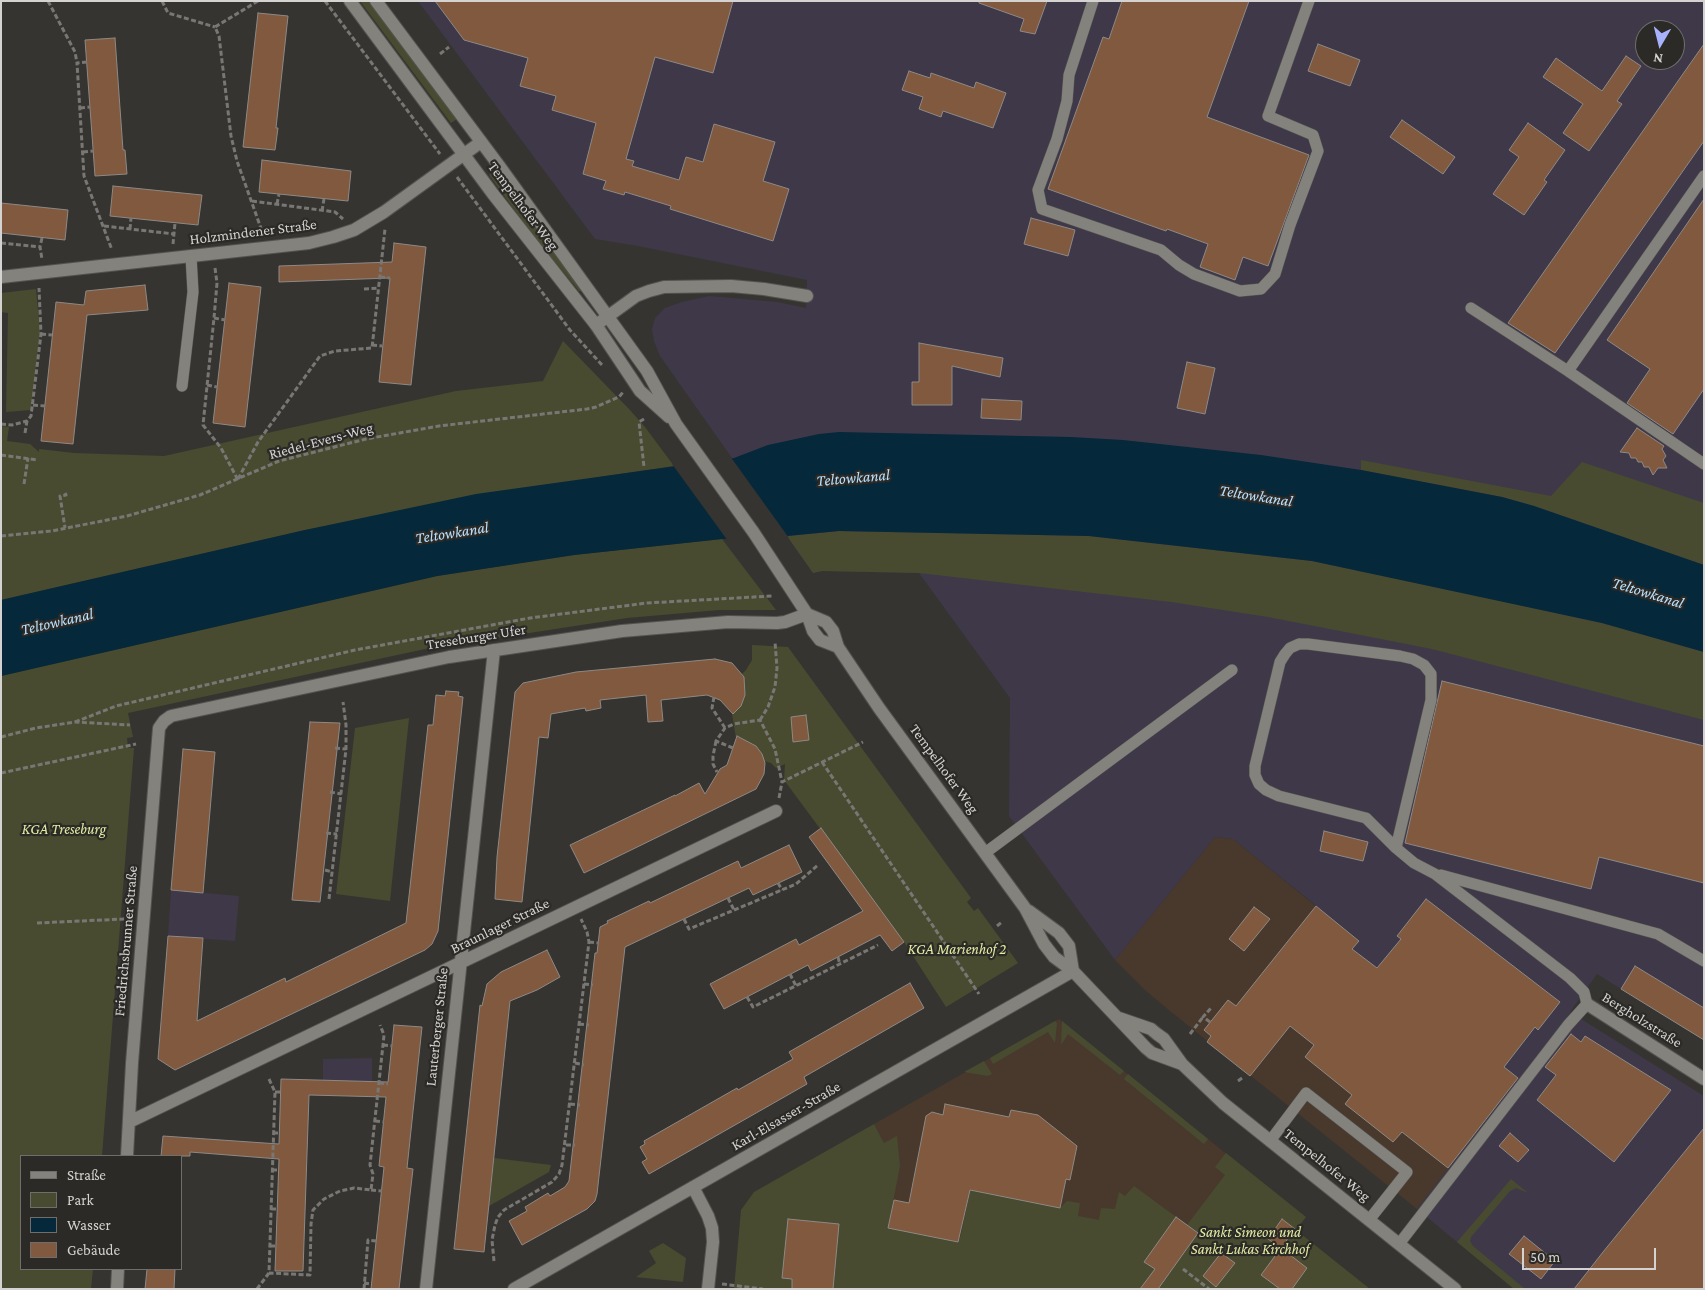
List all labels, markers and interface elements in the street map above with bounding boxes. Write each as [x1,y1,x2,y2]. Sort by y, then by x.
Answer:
north arrow [1635,20,1685,70]
text: N [1652,50,1664,67]
street label: Tempelhofer Weg [484,158,562,254]
street label: Holzmindener Straße [188,215,318,249]
street label: Riedel-Evers-Weg [267,418,375,464]
water label: Teltowkanal [815,465,891,491]
water label: Teltowkanal [1218,481,1294,511]
water label: Teltowkanal [414,518,490,548]
water label: Teltowkanal [1610,573,1686,613]
water label: Teltowkanal [19,604,95,640]
street label: Treseburger Ufer [425,620,527,654]
street label: Tempelhofer Weg [906,721,982,817]
park label: KGA Treseburg [22,820,106,838]
street label: Friedrichsbrunner Straße [110,865,142,1017]
street label: Braunlager Straße [448,894,552,958]
park label: KGA Marienhof 2 [908,940,1006,958]
street label: Lauterberger Straße [422,967,452,1087]
street label: Bergholzstraße [1599,988,1685,1052]
street label: Karl-Elsasser-Straße [728,1077,844,1155]
street label: Tempelhofer Weg [1280,1125,1374,1205]
legend [20,1155,182,1270]
text: Straße [67,1167,106,1183]
text: Park [67,1192,94,1208]
text: Wasser [67,1217,111,1233]
park label: Sankt Simeon und Sankt Lukas Kirchhof [1191,1223,1309,1258]
scale bar [1525,1238,1659,1270]
text: Gebäude [67,1242,120,1258]
text: 50 m [1530,1249,1560,1265]

